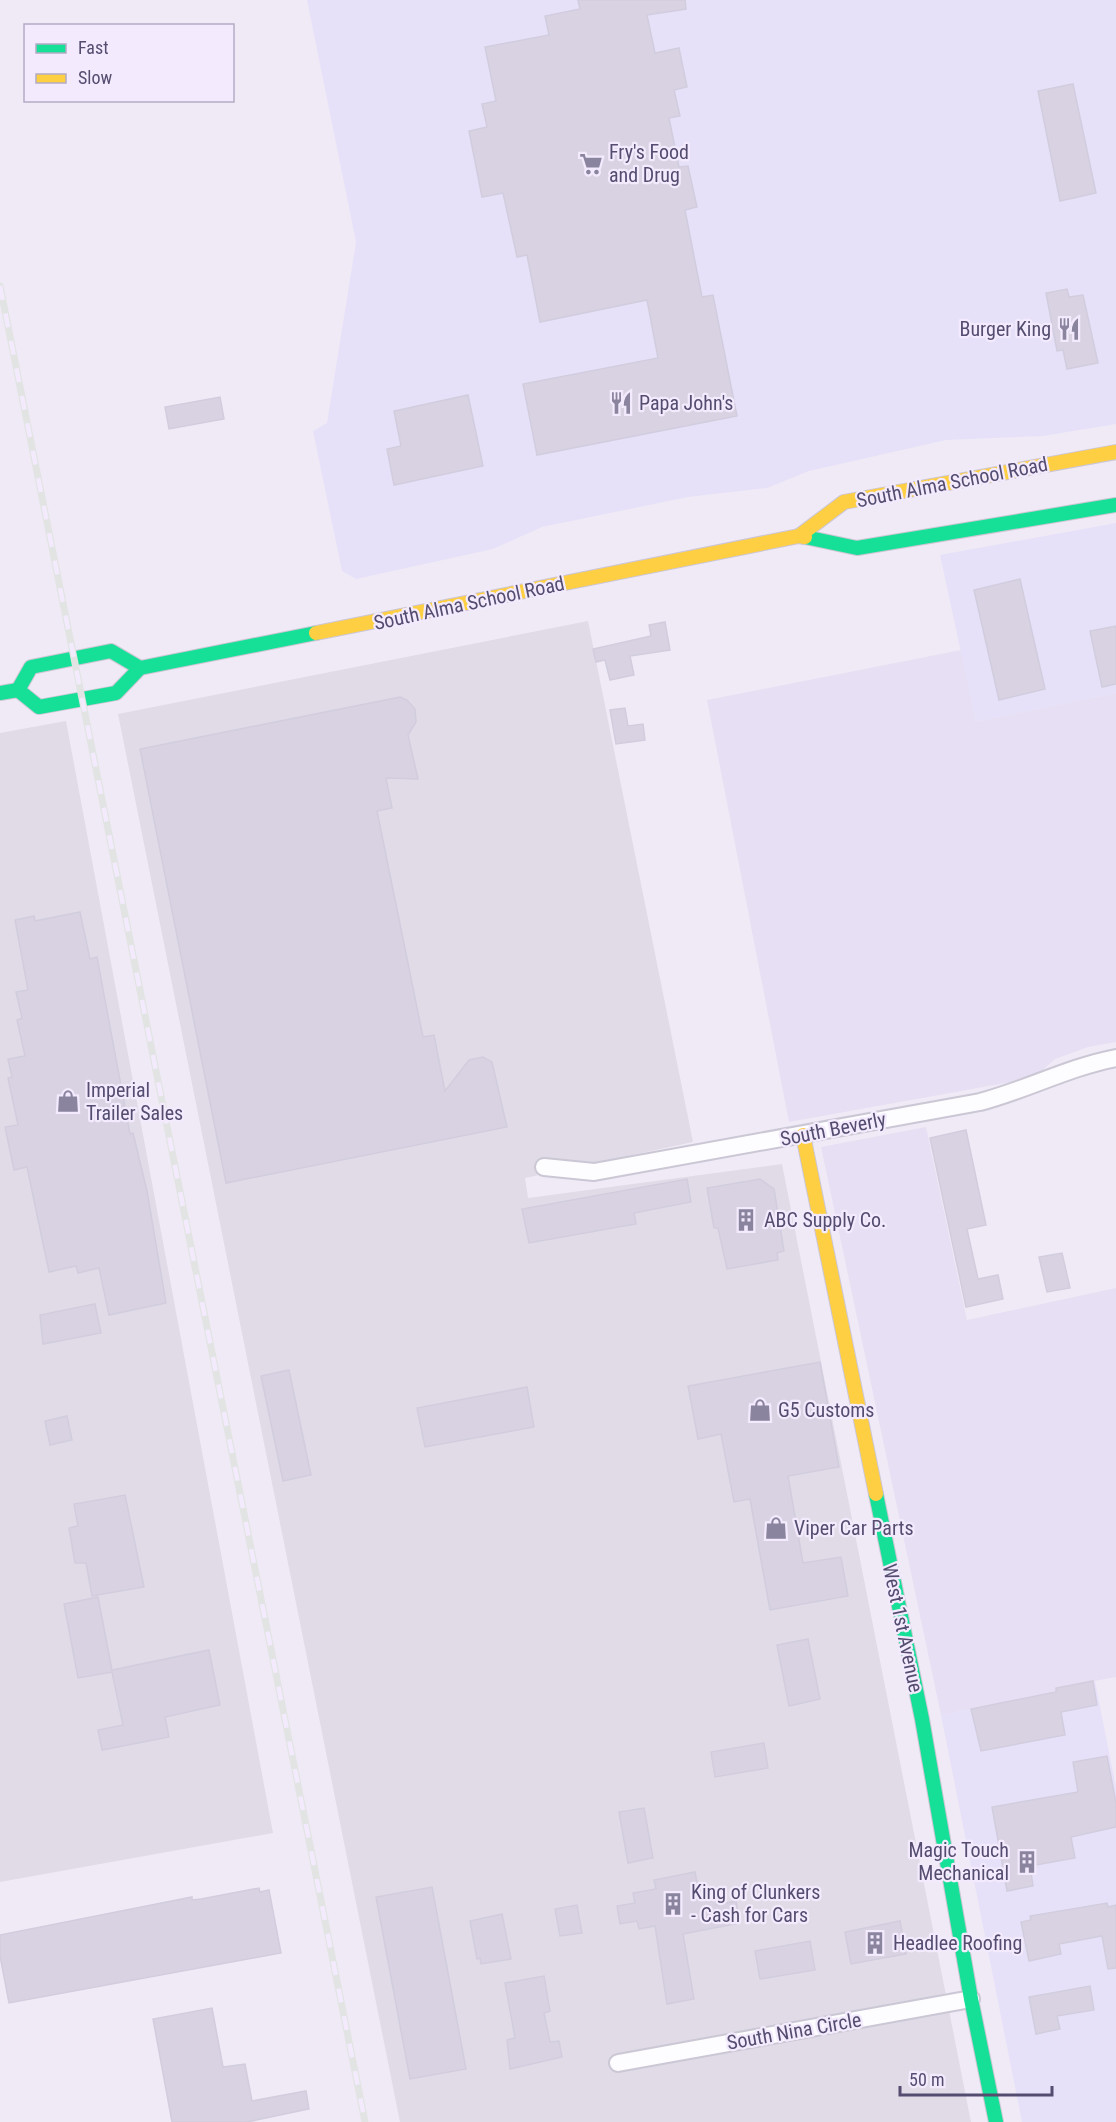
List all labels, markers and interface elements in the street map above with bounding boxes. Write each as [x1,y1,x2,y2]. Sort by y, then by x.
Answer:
legend [24,24,234,102]
text: Fast [78,37,109,58]
text: Slow [78,67,113,88]
place label: Fry's Food and Drug [609,140,689,187]
supermarket icon: Fry's Food and Drug [578,151,604,177]
restaurant icon: Burger King [1056,316,1082,342]
place label: Burger King [960,317,1051,341]
restaurant icon: Papa John's [608,390,634,416]
place label: Papa John's [639,391,733,415]
street label: South Alma School Road [854,452,1050,512]
street label: South Alma School Road [371,571,567,635]
place label: Imperial Trailer Sales [86,1078,183,1125]
shop icon: Imperial Trailer Sales [55,1088,81,1114]
street label: South Beverly [778,1107,888,1151]
building icon: ABC Supply Co. [733,1207,759,1233]
place label: ABC Supply Co. [764,1208,886,1232]
shop icon: G5 Customs [747,1397,773,1423]
place label: G5 Customs [778,1398,874,1422]
shop icon: Viper Car Parts [763,1515,789,1541]
place label: Viper Car Parts [794,1516,914,1540]
street label: West 1st Avenue [878,1561,928,1695]
place label: Magic Touch Mechanical [908,1838,1009,1885]
building icon: Magic Touch Mechanical [1014,1849,1040,1875]
place label: King of Clunkers - Cash for Cars [691,1880,820,1927]
building icon: King of Clunkers - Cash for Cars [660,1891,686,1917]
building icon: Headlee Roofing [862,1930,888,1956]
place label: Headlee Roofing [893,1931,1022,1955]
street label: South Nina Circle [725,2007,863,2055]
scale bar [900,2059,1052,2097]
text: 50 m [909,2069,944,2090]

